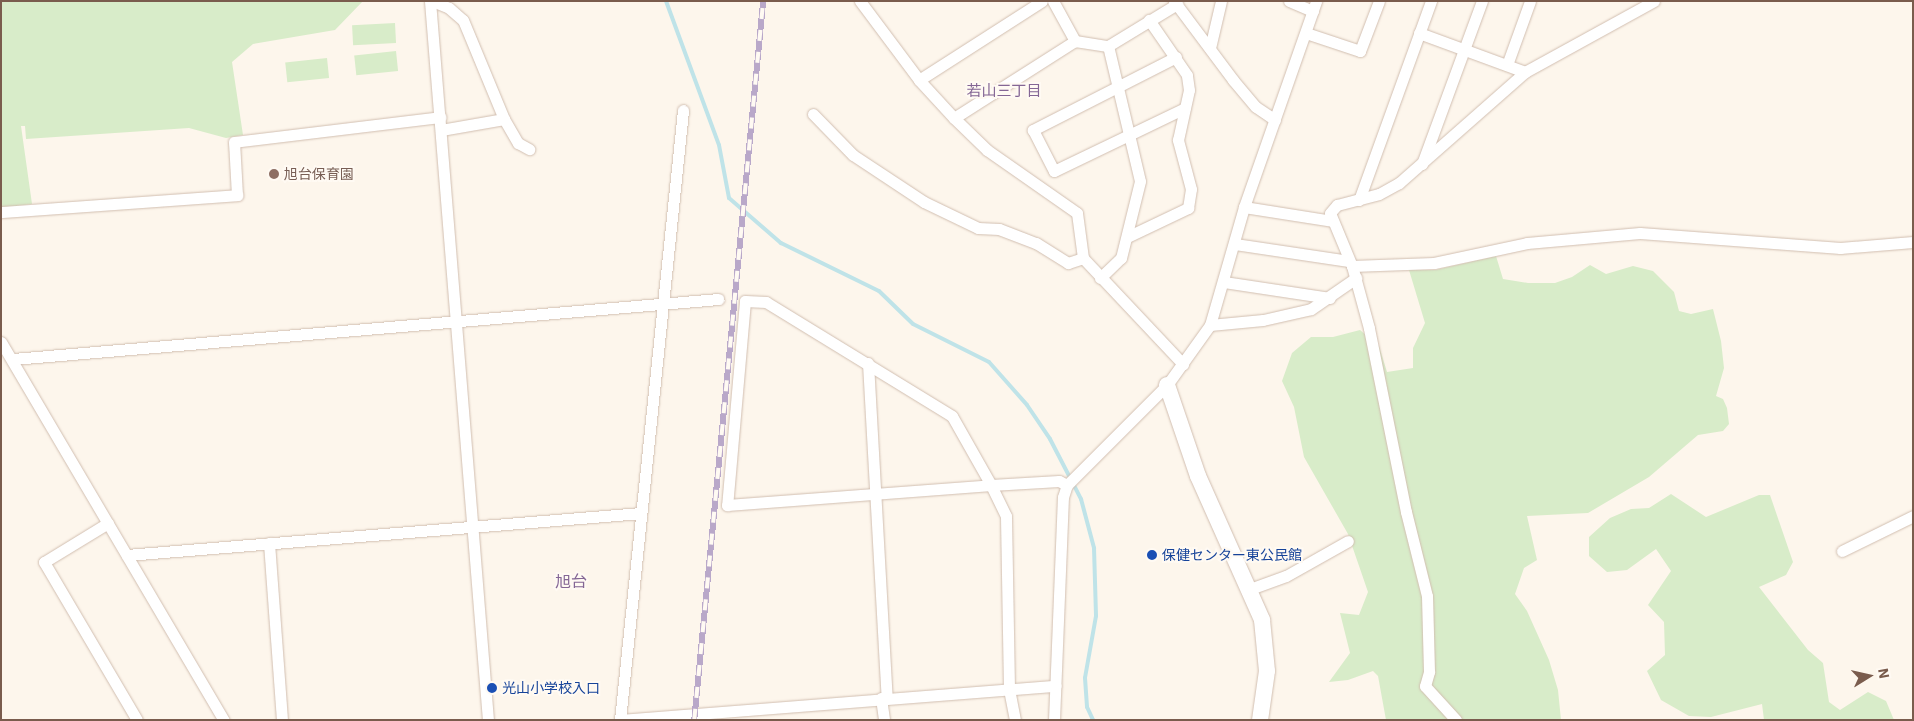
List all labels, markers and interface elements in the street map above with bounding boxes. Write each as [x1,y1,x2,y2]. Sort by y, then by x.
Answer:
district label: 若山三丁目 [967,82,1041,100]
place label: 旭台保育園 [284,166,354,182]
marker: 旭台保育園 [268,168,280,180]
place label: 保健センター東公民館 [1162,547,1302,563]
marker: 保健センター東公民館 [1146,549,1158,561]
district label: 旭台 [555,571,587,591]
north arrow [1844,651,1894,701]
text: N [1874,667,1894,680]
place label: 光山小学校入口 [502,680,600,696]
marker: 光山小学校入口 [486,682,498,694]

